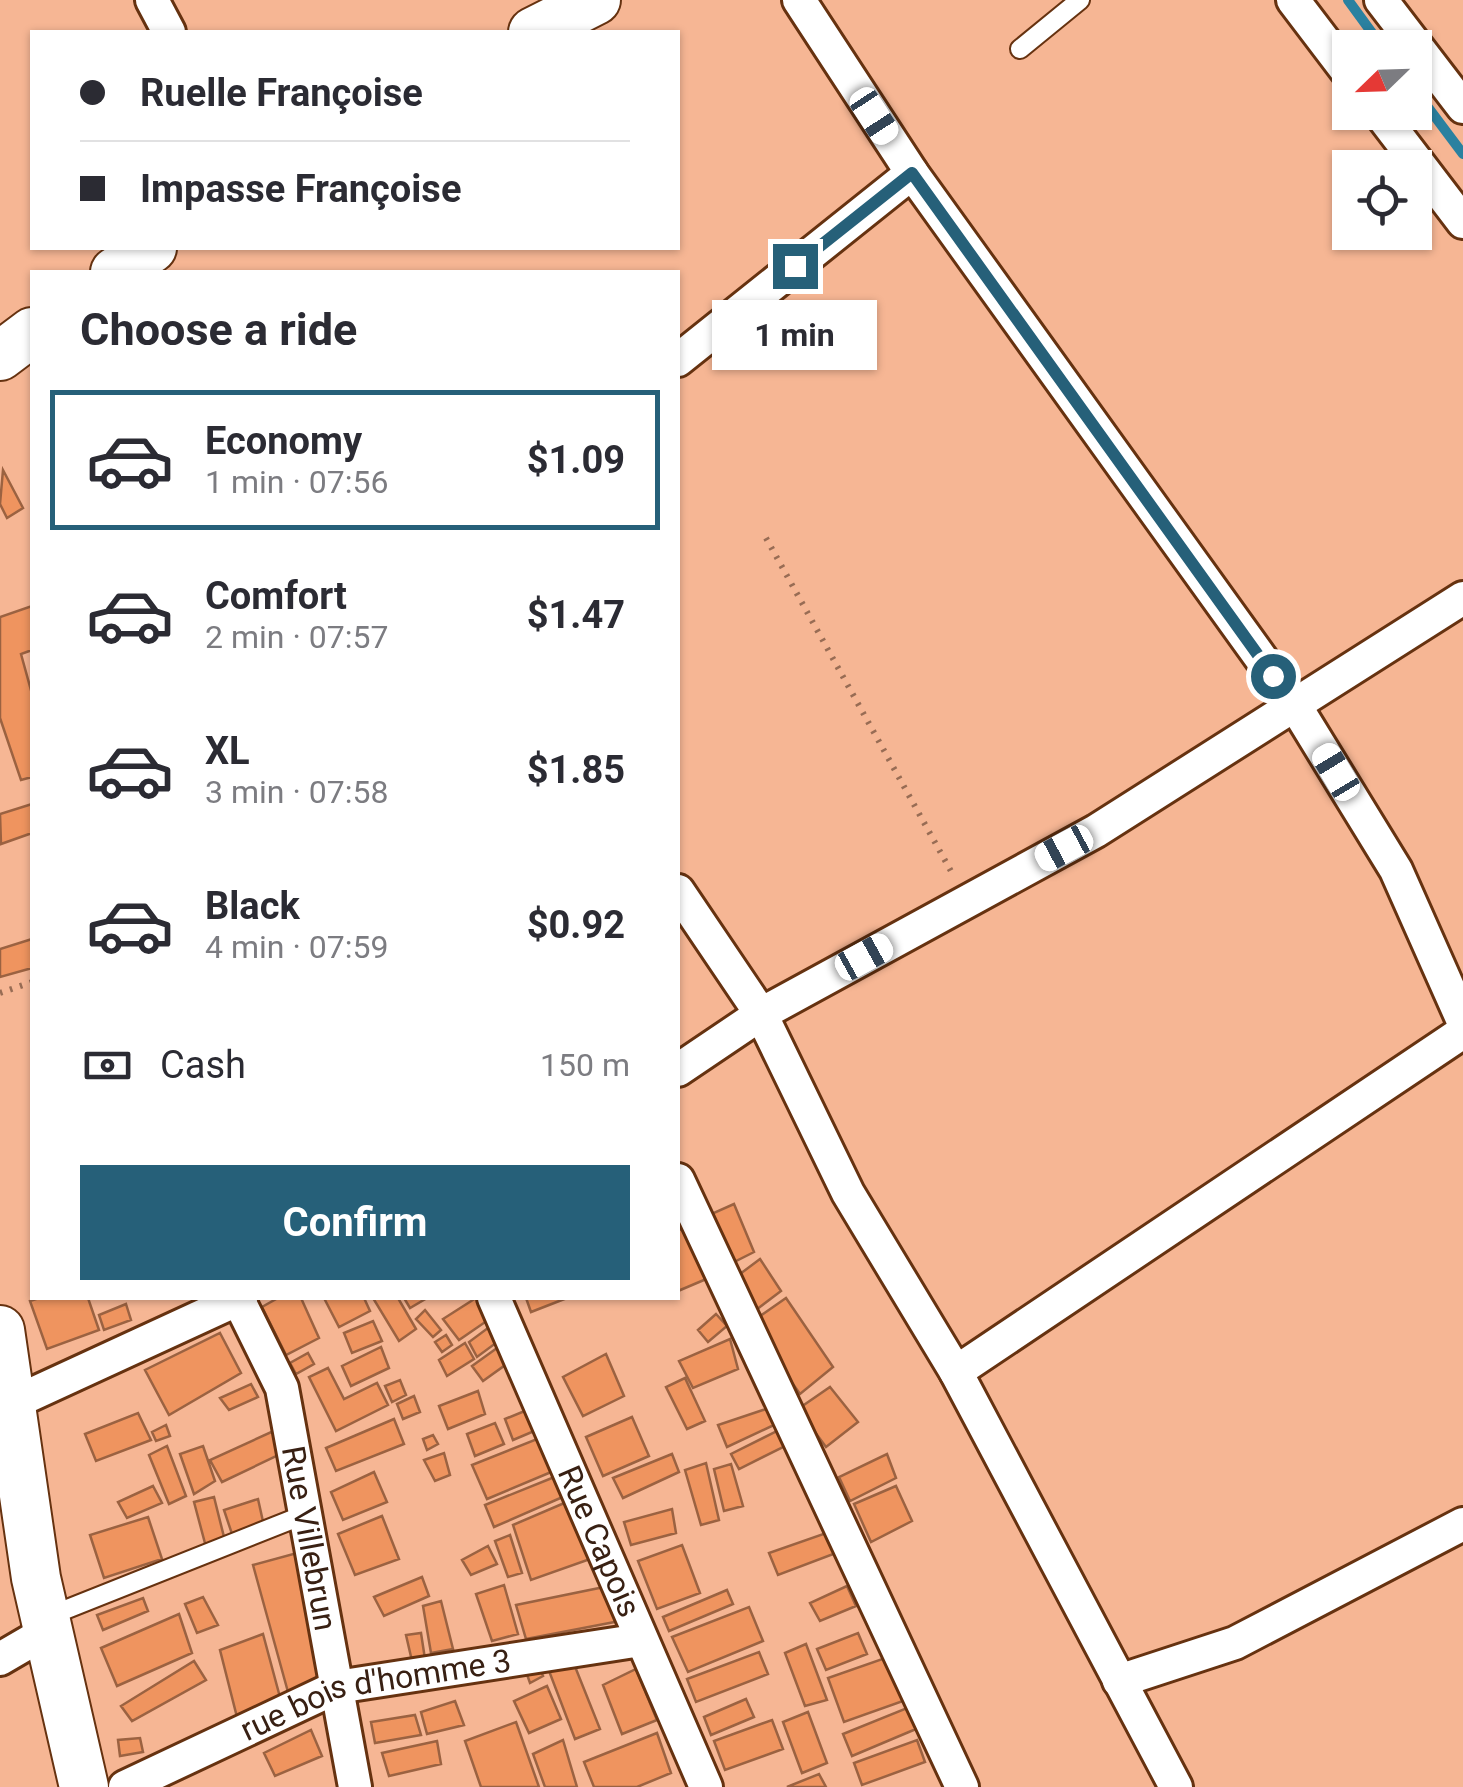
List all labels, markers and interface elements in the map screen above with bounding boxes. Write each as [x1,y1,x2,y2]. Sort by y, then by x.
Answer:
north arrow [1332,30,1432,130]
map controls [1332,30,1432,250]
text: Ruelle Françoise [140,71,423,115]
car [845,83,903,149]
button: locate [1332,150,1432,250]
text: Impasse Françoise [140,167,461,211]
route end [773,244,818,289]
callout: 1 min [712,301,878,371]
text: Choose a ride [80,303,357,356]
text: 1 min [754,316,835,354]
icon: car [85,415,175,505]
text: Economy [205,419,362,463]
text: $1.09 [527,438,625,482]
text: 1 min · 07:56 [205,463,388,501]
icon: car [85,570,175,660]
text: Comfort [205,574,347,618]
text: $1.47 [527,593,625,637]
text: 2 min · 07:57 [205,618,388,656]
route start [1251,654,1296,699]
icon: car [85,725,175,815]
text: XL [205,729,250,773]
car [1308,739,1364,805]
text: $1.85 [527,748,625,792]
text: 3 min · 07:58 [205,773,388,811]
car [1030,821,1098,875]
icon: car [85,880,175,970]
text: Black [205,884,300,928]
text: $0.92 [527,903,625,947]
text: 4 min · 07:59 [205,928,388,966]
car [830,929,898,985]
icon: cash [80,1038,135,1093]
text: Cash [160,1043,246,1087]
text: 150 m [540,1046,630,1084]
button: Confirm [80,1165,630,1280]
street label: Rue Villebrun [274,1443,345,1634]
street label: Rue Capois [550,1460,649,1623]
street label: rue bois d'homme 3 [234,1641,514,1749]

